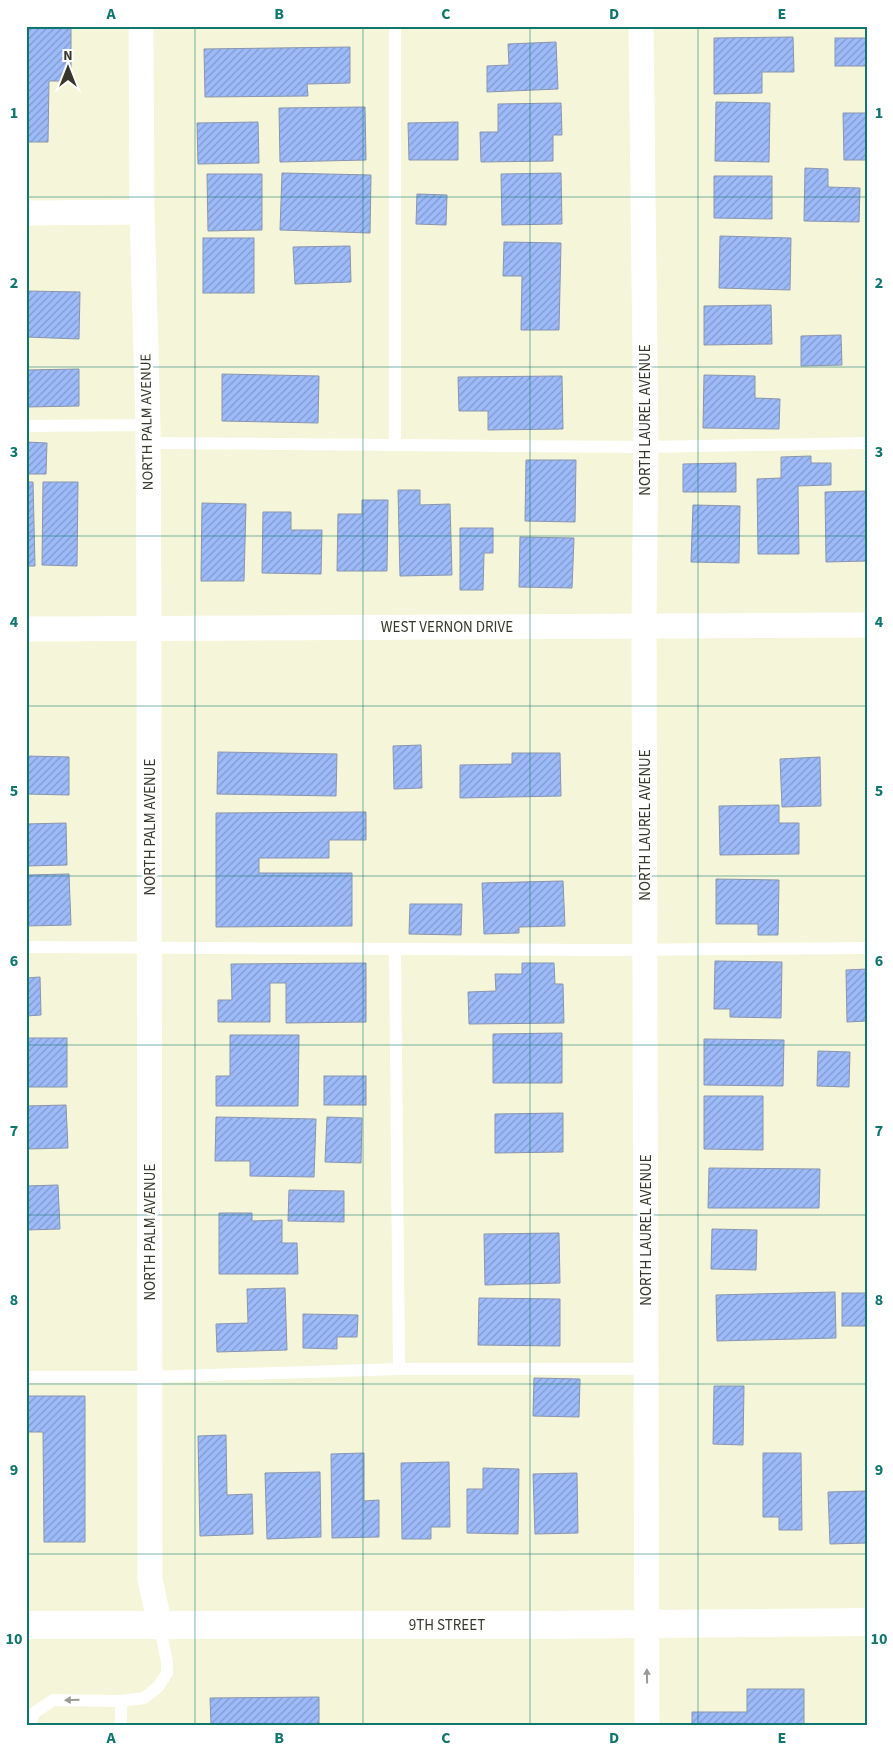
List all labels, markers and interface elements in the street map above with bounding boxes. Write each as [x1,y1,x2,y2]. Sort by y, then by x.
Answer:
text: A [105,3,116,25]
text: B [274,3,284,25]
text: C [441,3,451,25]
text: D [609,3,619,25]
text: E [778,3,786,25]
north arrow [42,42,92,92]
text: N [63,46,73,66]
text: 1 [10,102,18,124]
text: 1 [875,102,883,124]
text: 2 [10,272,18,294]
text: 2 [875,272,883,294]
street label: NORTH LAUREL AVENUE [635,344,656,496]
street label: NORTH PALM AVENUE [135,353,159,491]
text: 3 [10,441,18,463]
text: 3 [875,441,883,463]
text: 4 [10,611,19,633]
text: 4 [875,611,884,633]
street label: WEST VERNON DRIVE [381,617,513,638]
street label: NORTH LAUREL AVENUE [635,749,656,901]
street label: NORTH PALM AVENUE [140,759,161,895]
text: 5 [10,780,18,802]
text: 5 [875,780,883,802]
text: 6 [10,950,18,972]
text: 6 [875,950,883,972]
text: 7 [10,1120,18,1142]
text: 7 [875,1120,883,1142]
street label: NORTH LAUREL AVENUE [636,1154,657,1306]
street label: NORTH PALM AVENUE [140,1164,161,1300]
text: 8 [10,1289,18,1311]
text: 8 [875,1289,883,1311]
text: 9 [10,1459,18,1481]
text: 9 [875,1459,883,1481]
street label: 9TH STREET [409,1615,485,1636]
text: 10 [6,1628,22,1650]
text: 10 [871,1628,887,1650]
one-way arrow [643,1668,651,1684]
one-way arrow [64,1696,80,1704]
text: A [105,1727,116,1749]
text: B [274,1727,284,1749]
text: C [441,1727,451,1749]
text: D [609,1727,619,1749]
text: E [778,1727,786,1749]

